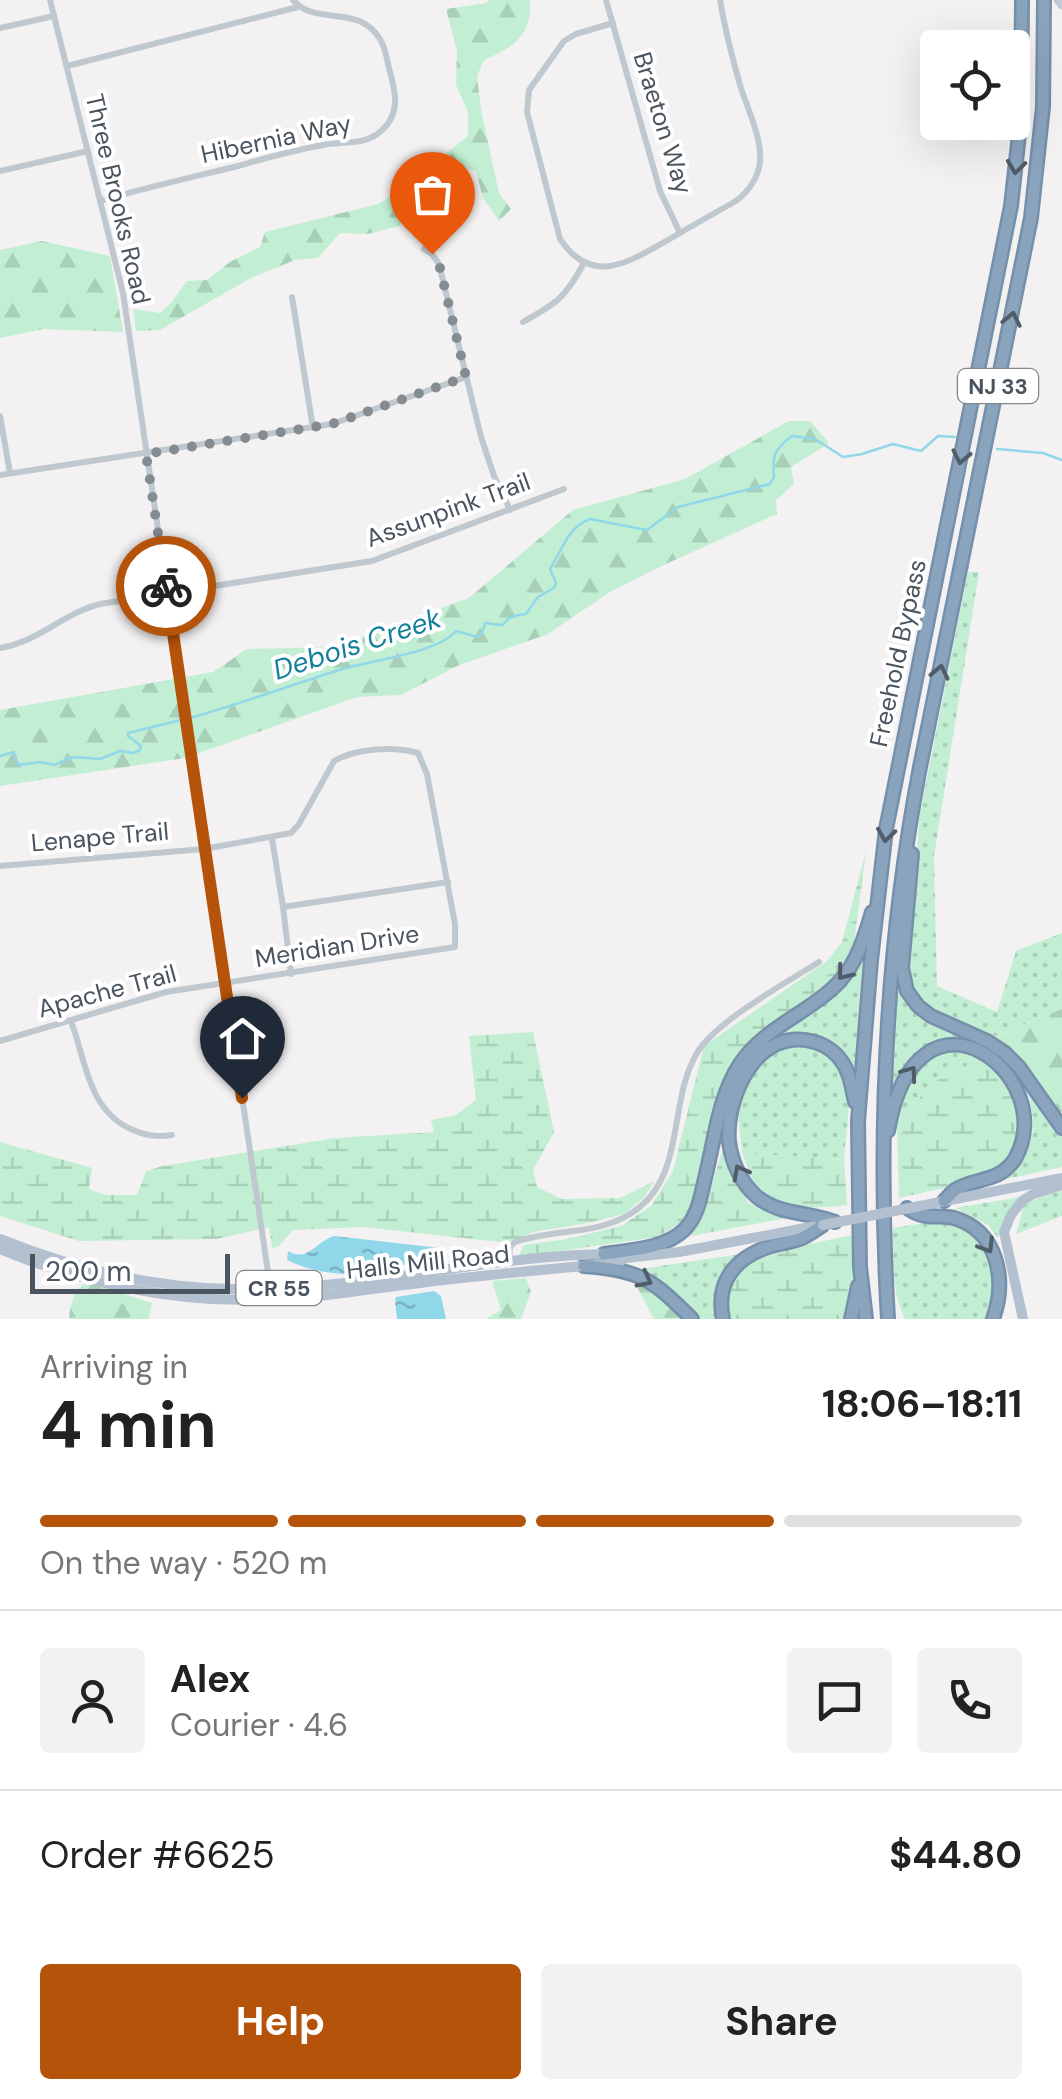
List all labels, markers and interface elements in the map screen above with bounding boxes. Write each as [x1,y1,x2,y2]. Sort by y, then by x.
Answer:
map controls [920,30,1030,140]
button: locate [920,30,1030,140]
street label: Braeton Way [626,48,700,198]
street label: Three Brooks Road [78,91,158,307]
street label: Hibernia Way [198,107,354,171]
pin [390,152,475,255]
one-way arrow [1006,160,1027,176]
icon: bag [405,167,460,222]
one-way arrow [1001,311,1022,328]
road number: NJ 33 [958,369,1038,403]
one-way arrow [952,448,973,465]
street label: Assunpink Trail [361,465,535,555]
courier [116,536,216,636]
street label: Freehold Bypass [862,556,934,750]
icon: bike [139,559,194,614]
water label: Debois Creek [268,599,446,689]
one-way arrow [928,664,949,681]
street label: Lenape Trail [30,815,170,859]
one-way arrow [876,827,897,843]
street label: Meridian Drive [252,917,422,975]
street label: Apache Trail [34,957,180,1025]
one-way arrow [838,962,856,980]
pin [200,996,285,1099]
icon: home [215,1011,270,1066]
one-way arrow [898,1066,916,1084]
one-way arrow [733,1164,752,1182]
one-way arrow [975,1235,994,1253]
street label: Halls Mill Road [345,1237,511,1287]
scale bar [30,1249,230,1294]
text: 200 m [45,1253,132,1290]
one-way arrow [634,1268,652,1287]
road number: CR 55 [236,1271,322,1305]
text: Arriving in [40,1346,188,1388]
text: 18:06–18:11 [822,1379,1022,1429]
text: 4 min [40,1383,217,1467]
text: On the way · 520 m [40,1542,327,1584]
button: person [40,1648,145,1753]
button: chat [787,1648,892,1753]
button: phone [917,1648,1022,1753]
text: Alex [170,1654,250,1704]
text: Courier · 4.6 [170,1704,348,1746]
text: Order #6625 [40,1830,275,1880]
text: $44.80 [889,1830,1022,1880]
button: Help [40,1964,521,2079]
button: Share [541,1964,1022,2079]

